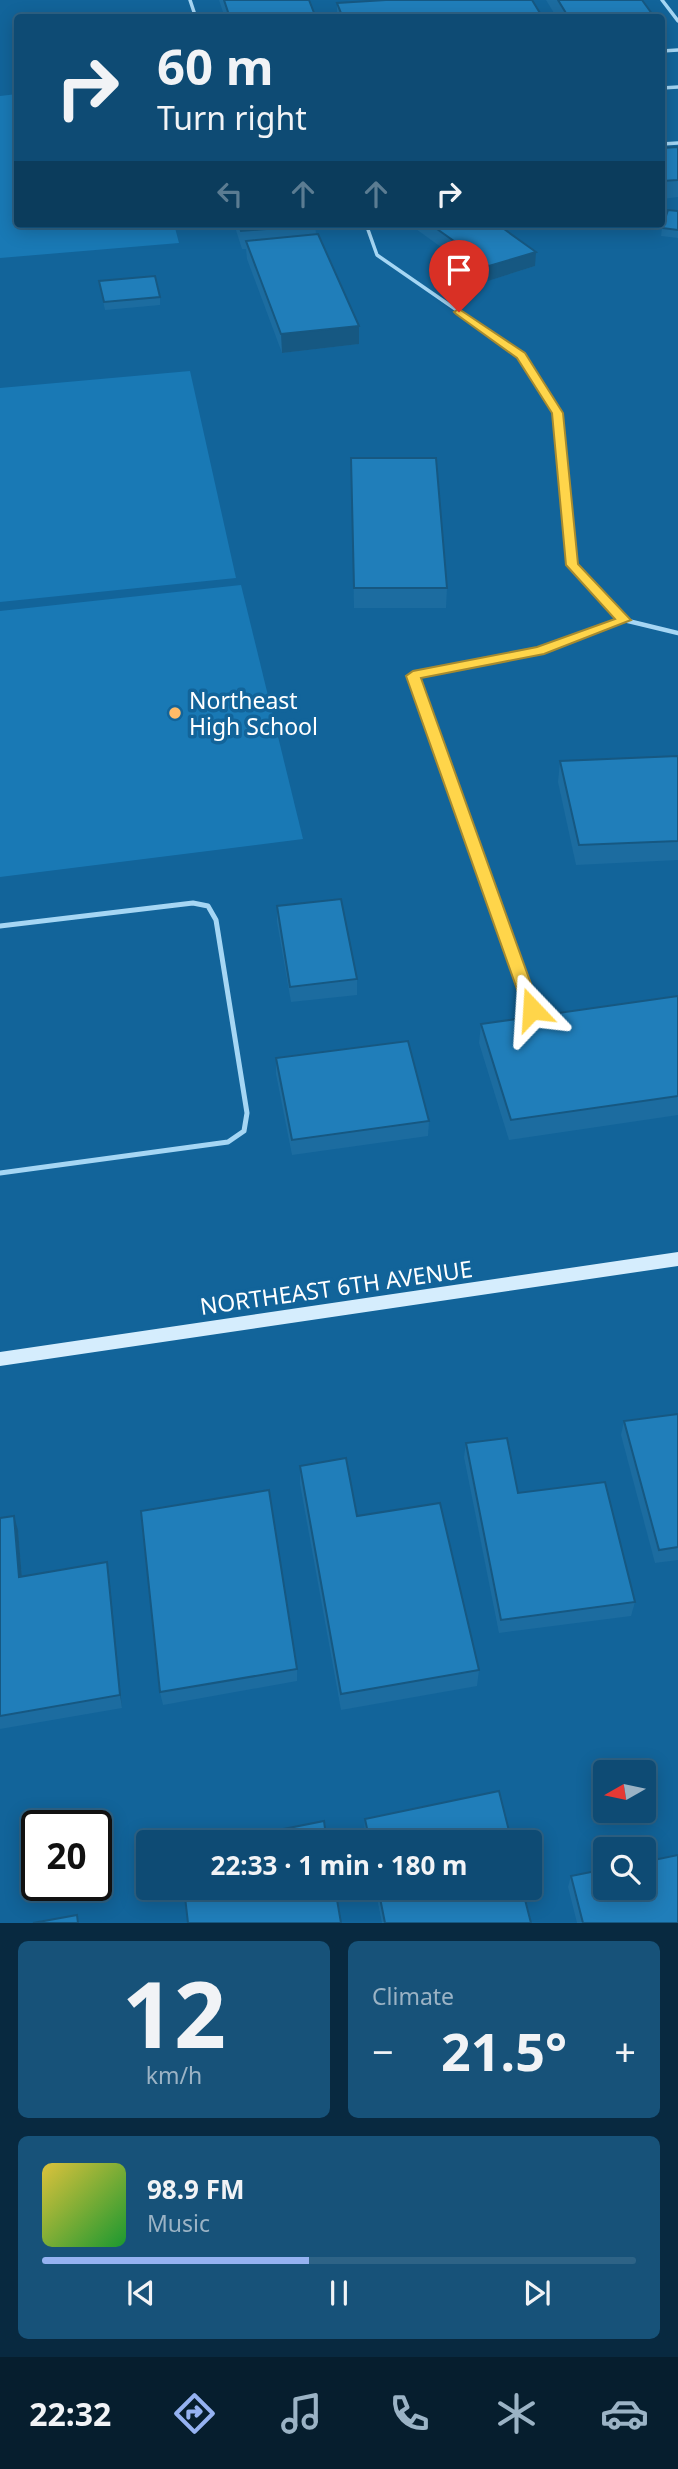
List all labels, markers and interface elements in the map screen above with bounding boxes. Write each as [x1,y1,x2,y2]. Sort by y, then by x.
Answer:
text: 60 m [157,33,274,99]
icon: right [42,42,133,133]
text: Turn right [157,96,307,139]
icon: left [211,175,249,213]
icon: ahead [284,175,322,213]
icon: ahead [357,175,395,213]
icon: right [430,175,468,213]
pin [429,240,489,312]
icon: arrive [440,251,478,289]
place label: Northeast High School [189,684,318,742]
marker: Northeast High School [167,705,183,721]
position arrow [495,972,569,1046]
street label: NORTHEAST 6TH AVENUE [198,1252,474,1322]
north arrow [593,1760,656,1824]
map controls [593,1760,656,1900]
speed limit sign: 20 [21,1810,112,1901]
button: search [593,1837,656,1900]
text: 22:33 · 1 min · 180 m [211,1847,467,1883]
text: 12 [122,1951,226,2075]
text: Climate [372,1980,454,2012]
text: 21.5° [441,2015,567,2086]
text: − [372,2025,394,2077]
text: + [614,2025,636,2077]
text: km/h [146,2059,202,2091]
text: 98.9 FM [147,2171,244,2207]
text: Music [147,2207,210,2239]
icon: previous [122,2274,160,2312]
icon: pause [320,2274,358,2312]
icon: next [518,2274,556,2312]
icon: directions [170,2389,219,2438]
icon: music [277,2389,326,2438]
icon: phone [385,2389,434,2438]
icon: climate [492,2389,541,2438]
icon: car [600,2389,649,2438]
text: 22:32 [29,2392,111,2435]

